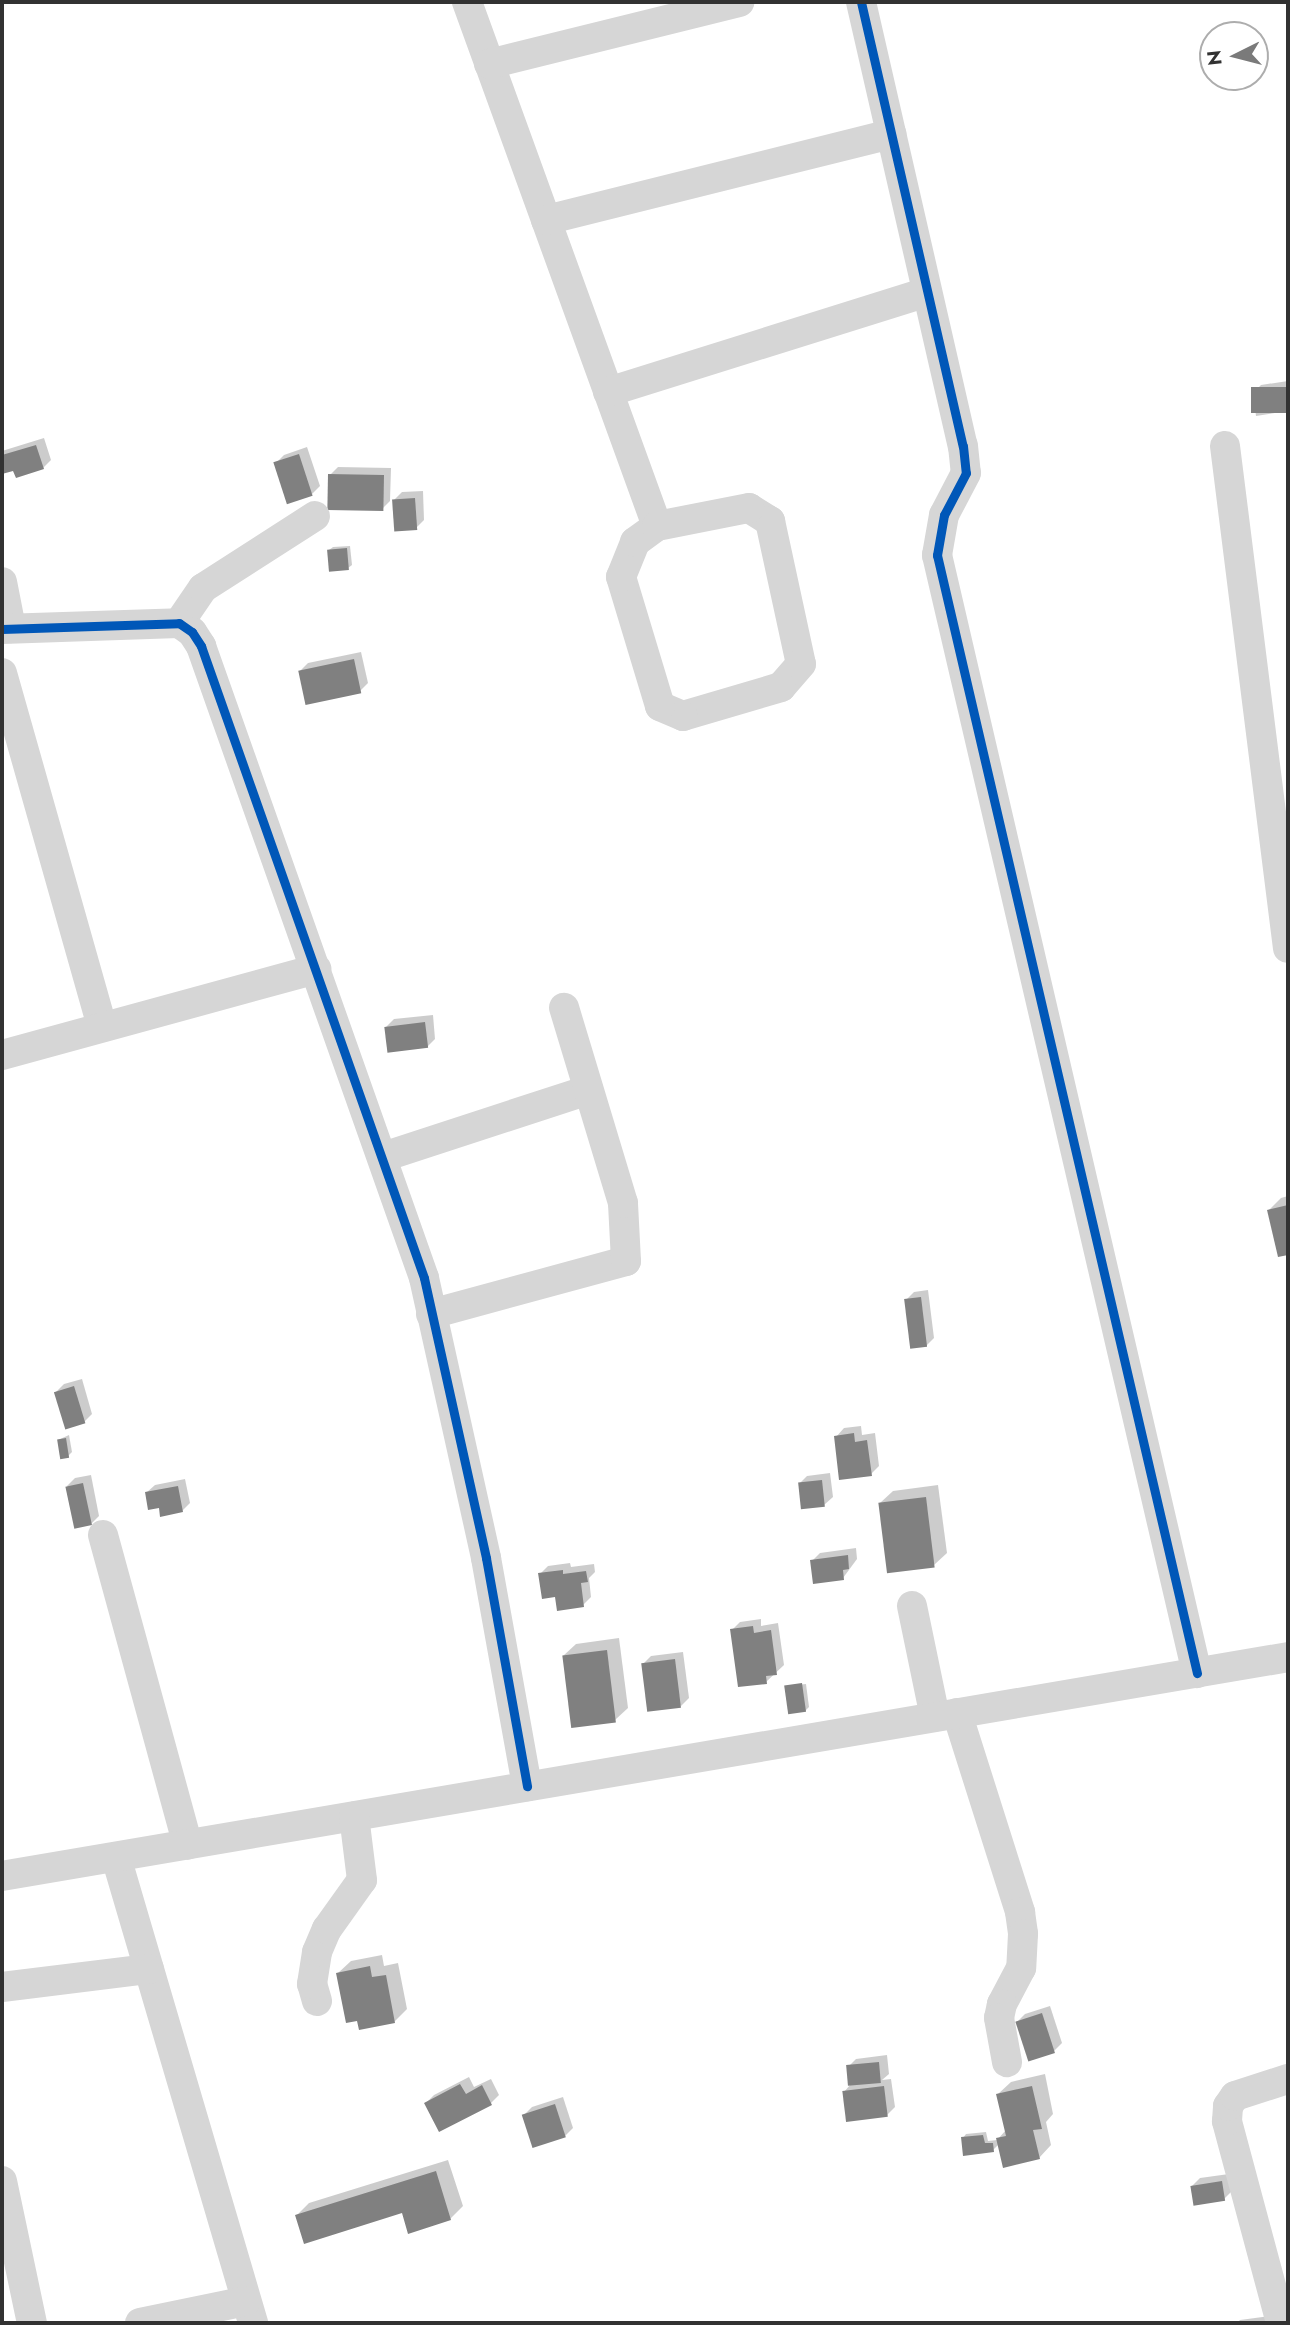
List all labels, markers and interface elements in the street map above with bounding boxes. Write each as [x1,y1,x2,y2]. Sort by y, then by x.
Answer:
north arrow [1199,21,1269,91]
text: N [1200,49,1229,67]

